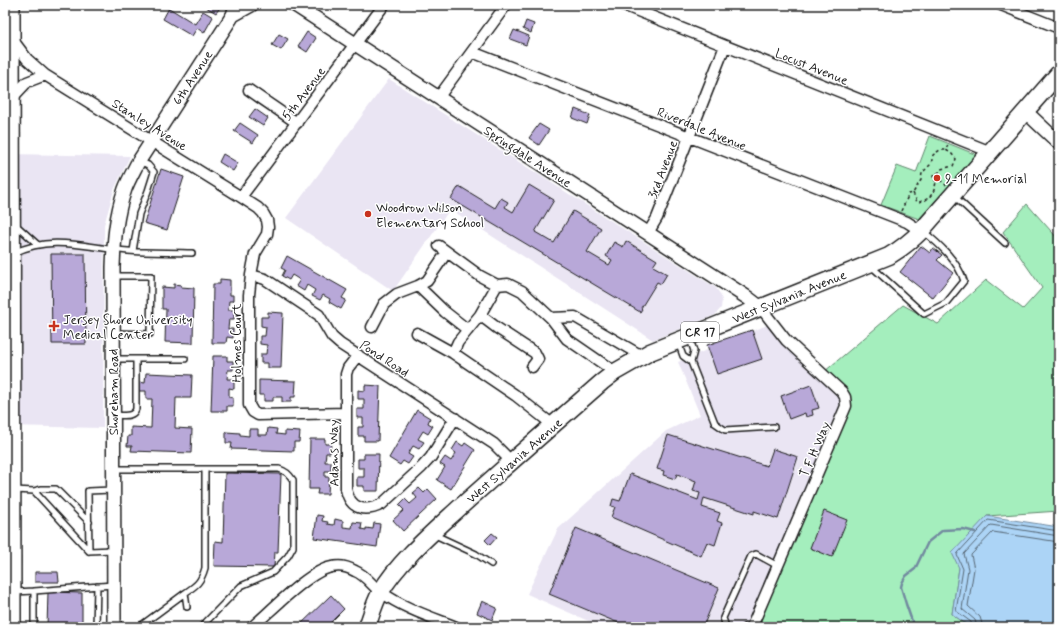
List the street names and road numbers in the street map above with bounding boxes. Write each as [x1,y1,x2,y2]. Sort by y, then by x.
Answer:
street label: Locust Avenue [772,45,850,90]
street label: 6th Avenue [169,47,217,108]
street label: 5th Avenue [278,64,330,124]
street label: Stanley Avenue [108,95,190,155]
street label: Riverdale Avenue [654,104,749,155]
street label: Springdale Avenue [479,123,574,194]
street label: 3rd Avenue [645,138,682,201]
street label: West Sylvania Avenue [730,267,849,328]
street label: Holmes Court [229,303,246,382]
road number: CR 17 [681,322,719,342]
street label: Pond Road [356,337,412,381]
street label: Shoreham Road [106,349,123,435]
street label: West Sylvania Avenue [463,415,566,507]
street label: Adams Way [325,419,344,487]
street label: T F H Way [796,419,835,480]

